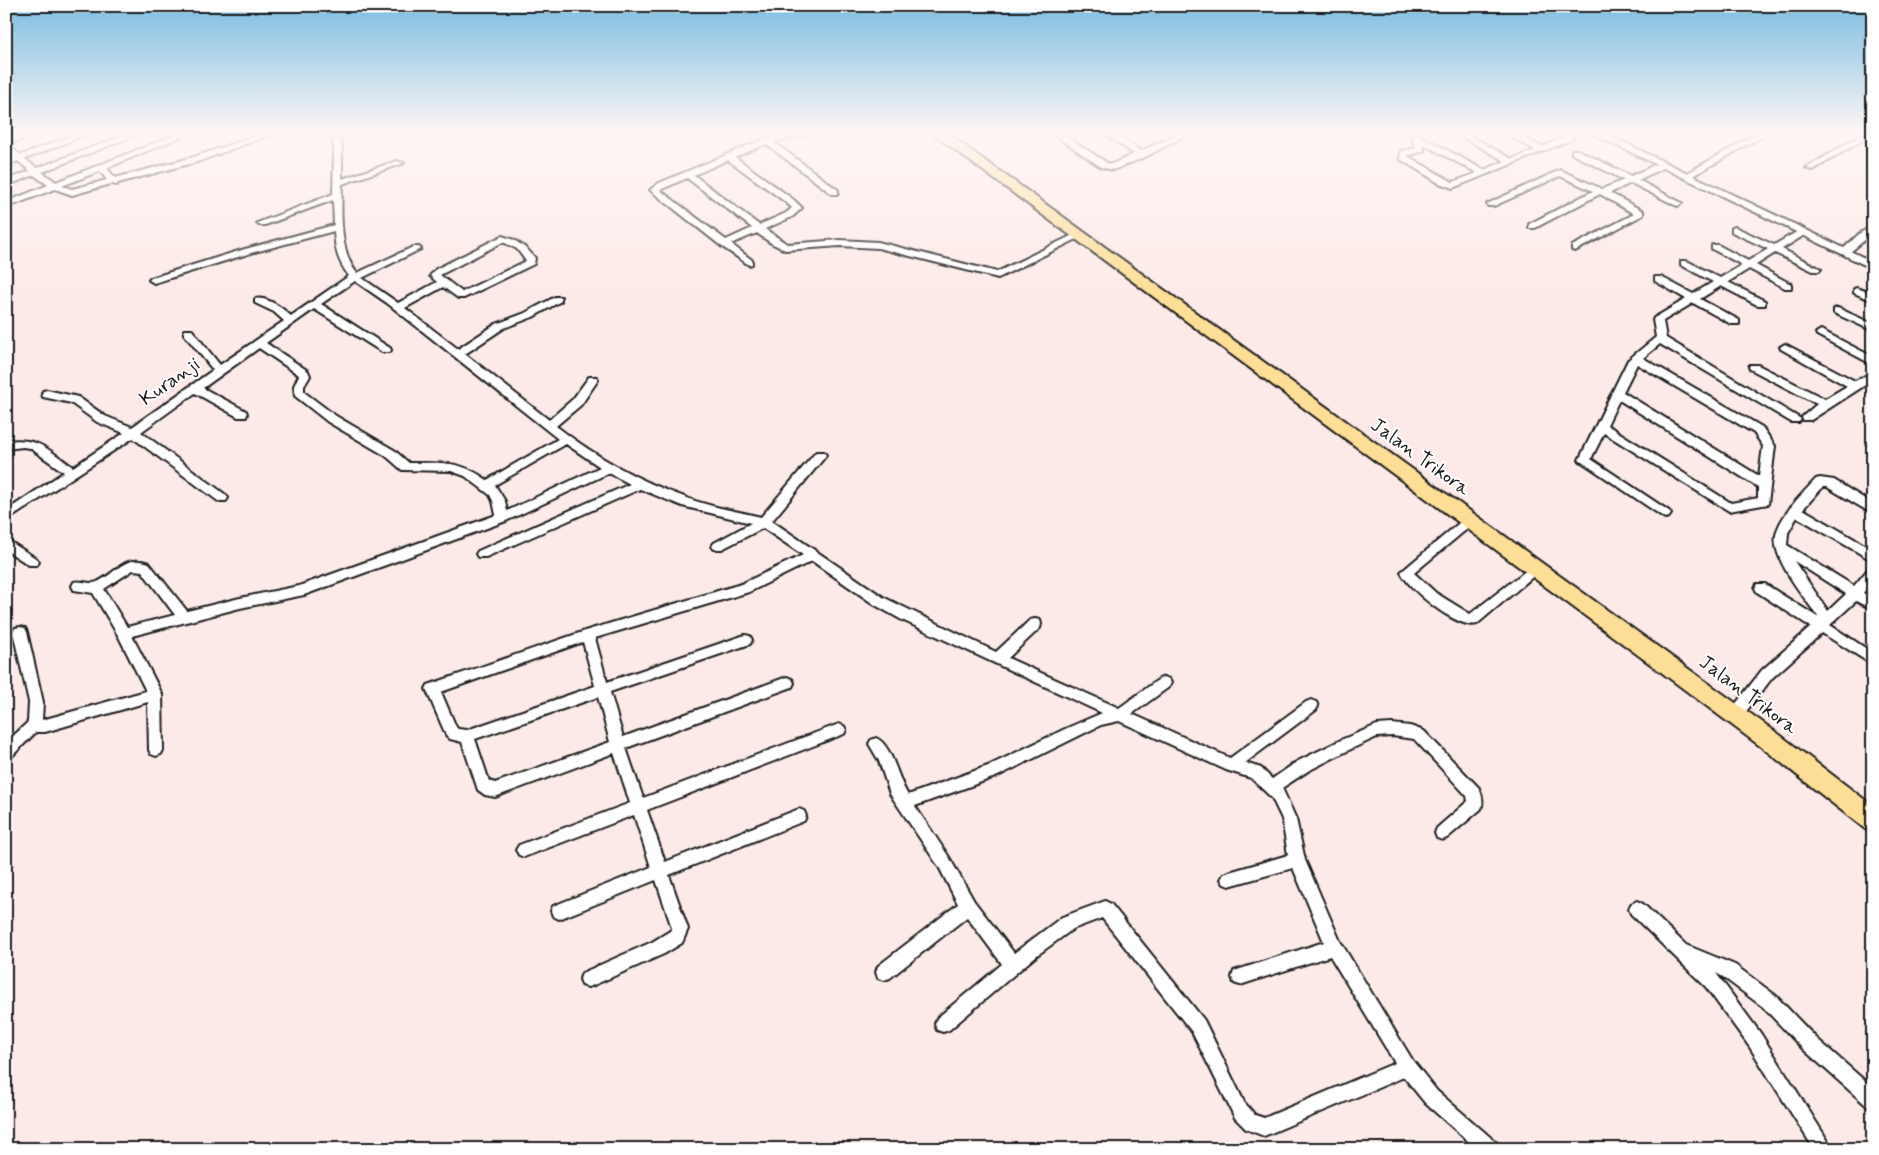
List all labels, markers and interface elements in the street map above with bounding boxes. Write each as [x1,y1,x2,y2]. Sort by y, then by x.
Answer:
street label: Kuranji [134,351,206,413]
street label: Jalan Trikora [1365,412,1476,503]
street label: Jalan Trikora [1693,649,1804,741]

